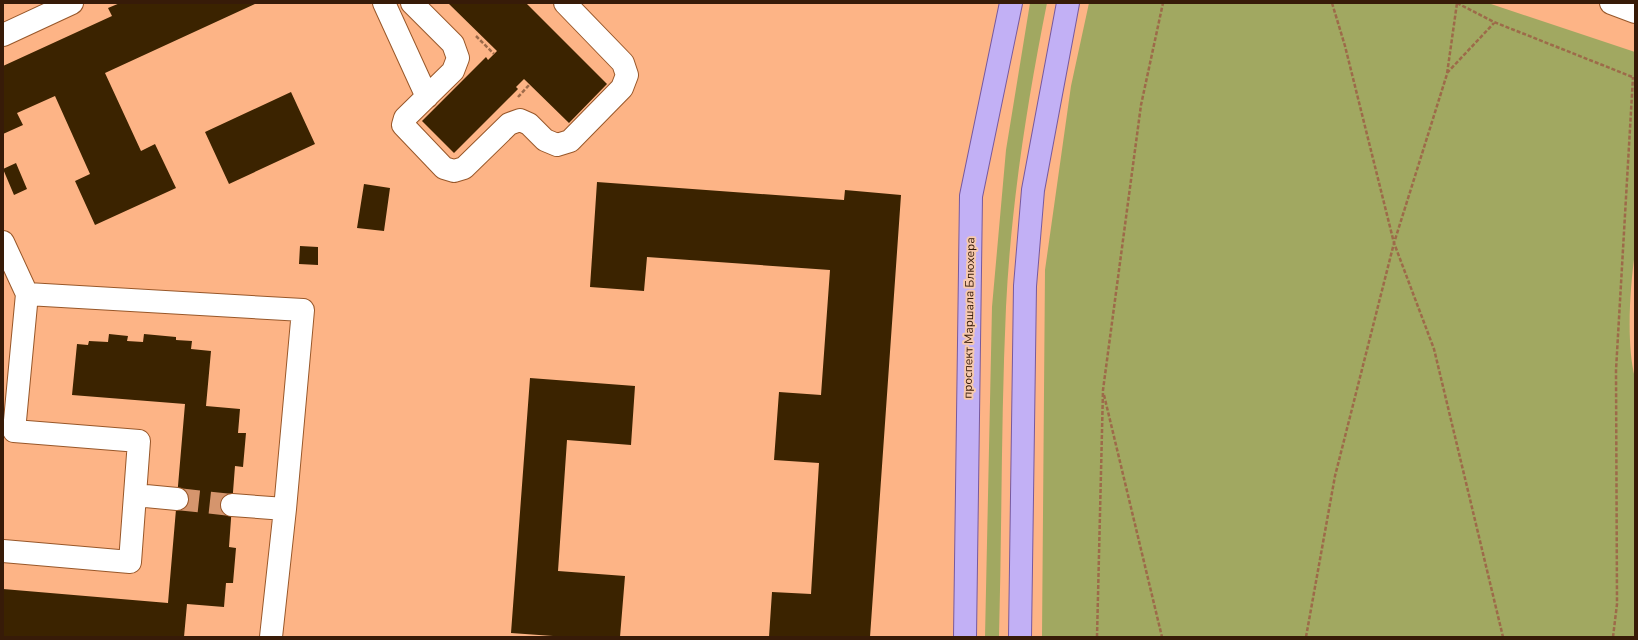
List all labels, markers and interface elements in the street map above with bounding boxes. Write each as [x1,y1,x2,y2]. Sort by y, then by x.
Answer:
street label: проспект Маршала Блюхера [960,237,978,399]

